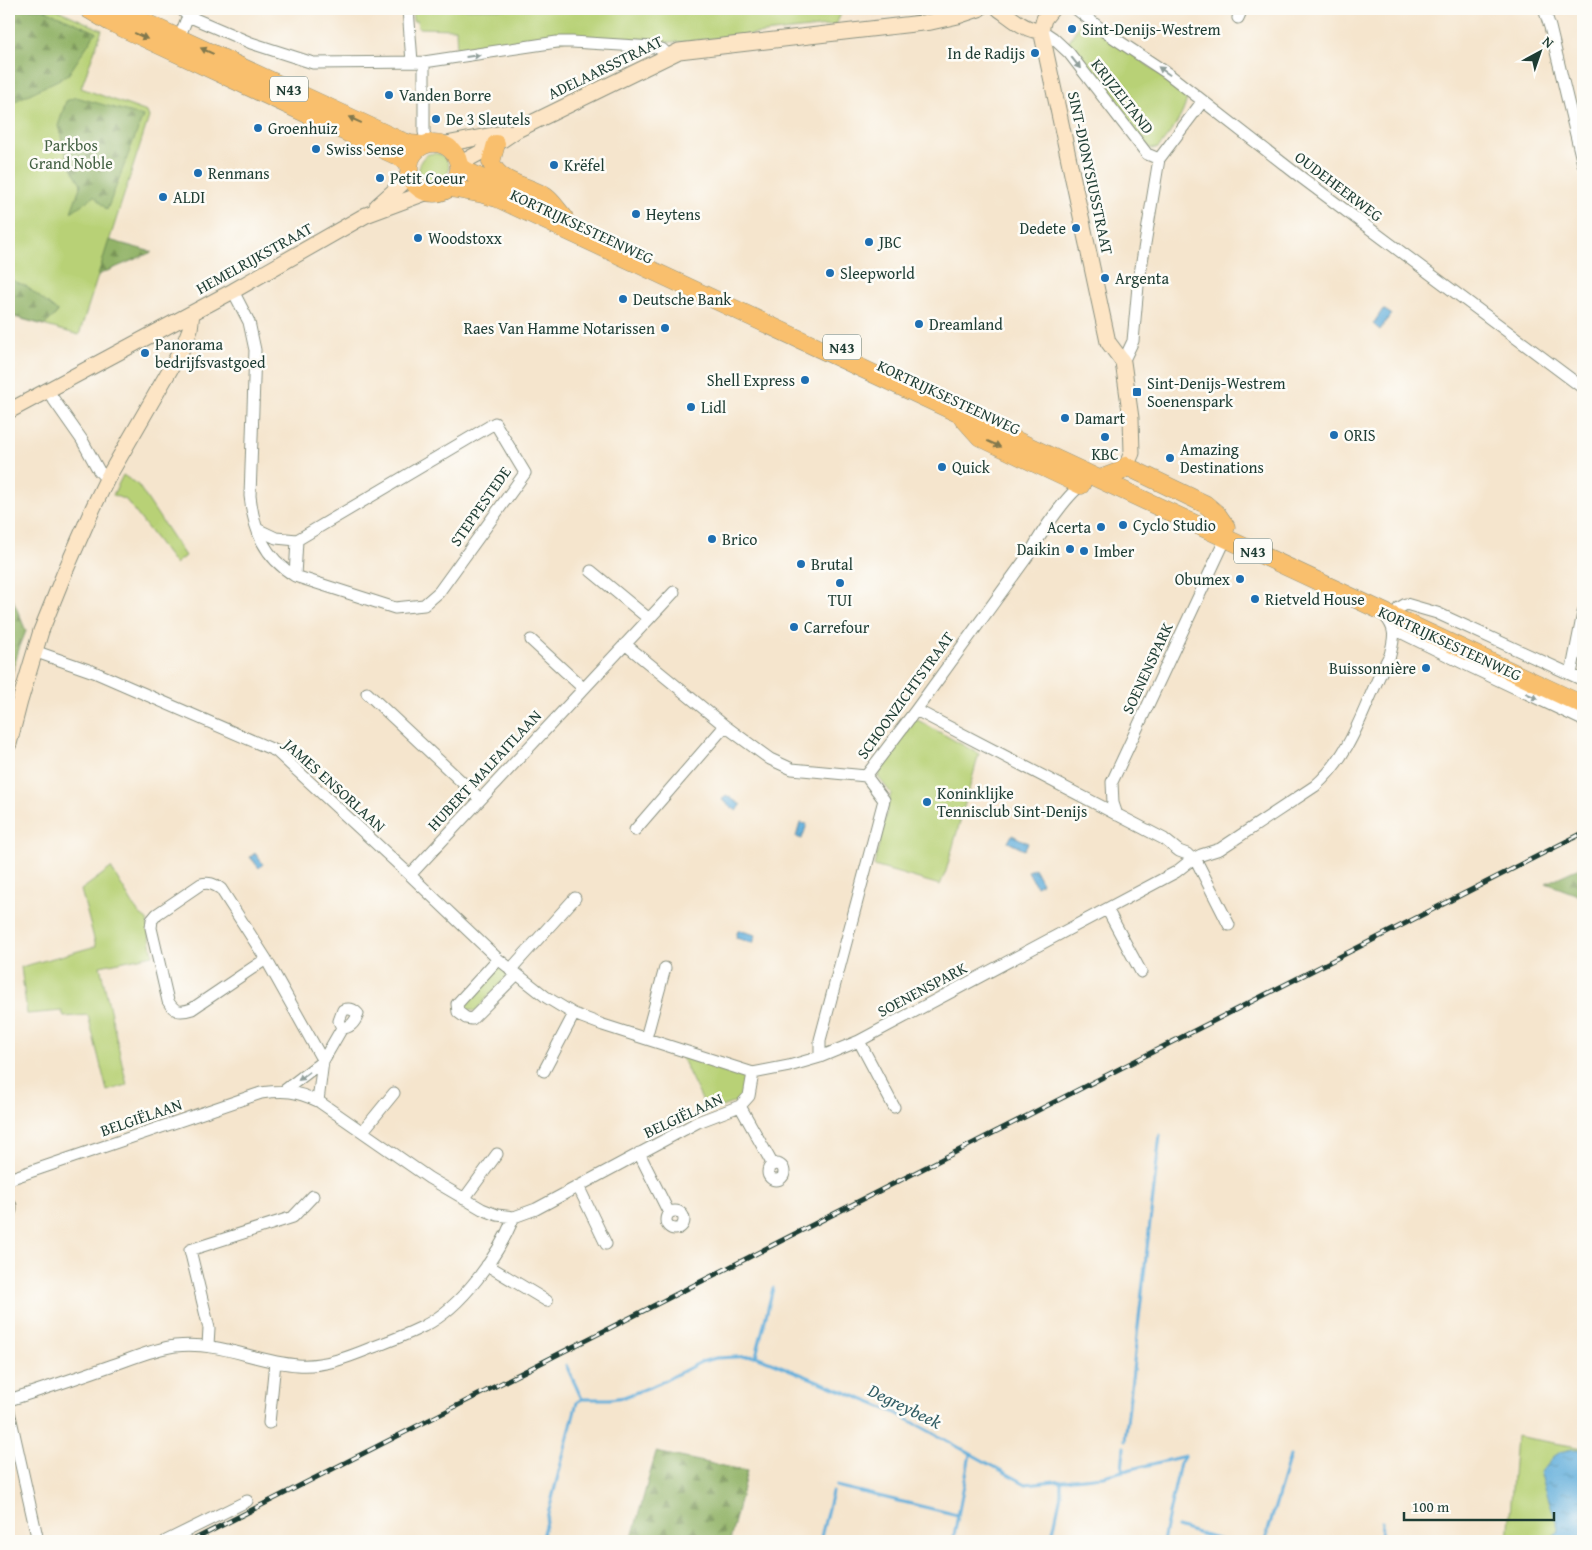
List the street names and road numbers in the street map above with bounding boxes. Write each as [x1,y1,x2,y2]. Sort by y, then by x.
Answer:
street label: ADELAARSSTRAAT [543,29,667,105]
street label: KRIJZELTAND [1086,53,1160,139]
road number: N43 [270,76,308,102]
street label: SINT-DIONYSIUSSTRAAT [1062,89,1120,257]
street label: OUDEHEERWEG [1290,145,1389,227]
street label: KORTRIJKSESTEENWEG [506,182,658,270]
street label: HEMELRIJKSTRAAT [191,216,317,300]
road number: N43 [823,334,861,360]
street label: KORTRIJKSESTEENWEG [873,353,1025,441]
street label: STEPPESTEDE [444,461,516,551]
road number: N43 [1234,538,1272,564]
street label: KORTRIJKSESTEENWEG [1374,599,1526,687]
street label: SOENENSPARK [1115,618,1179,718]
street label: SCHOONZICHTSTRAAT [851,626,959,764]
street label: HUBERT MALFAITLAAN [421,704,547,836]
street label: JAMES ENSORLAAN [277,731,392,838]
street label: SOENENSPARK [873,955,972,1023]
street label: BELGIËLAAN [639,1086,727,1144]
street label: BELGIËLAAN [97,1092,186,1142]

